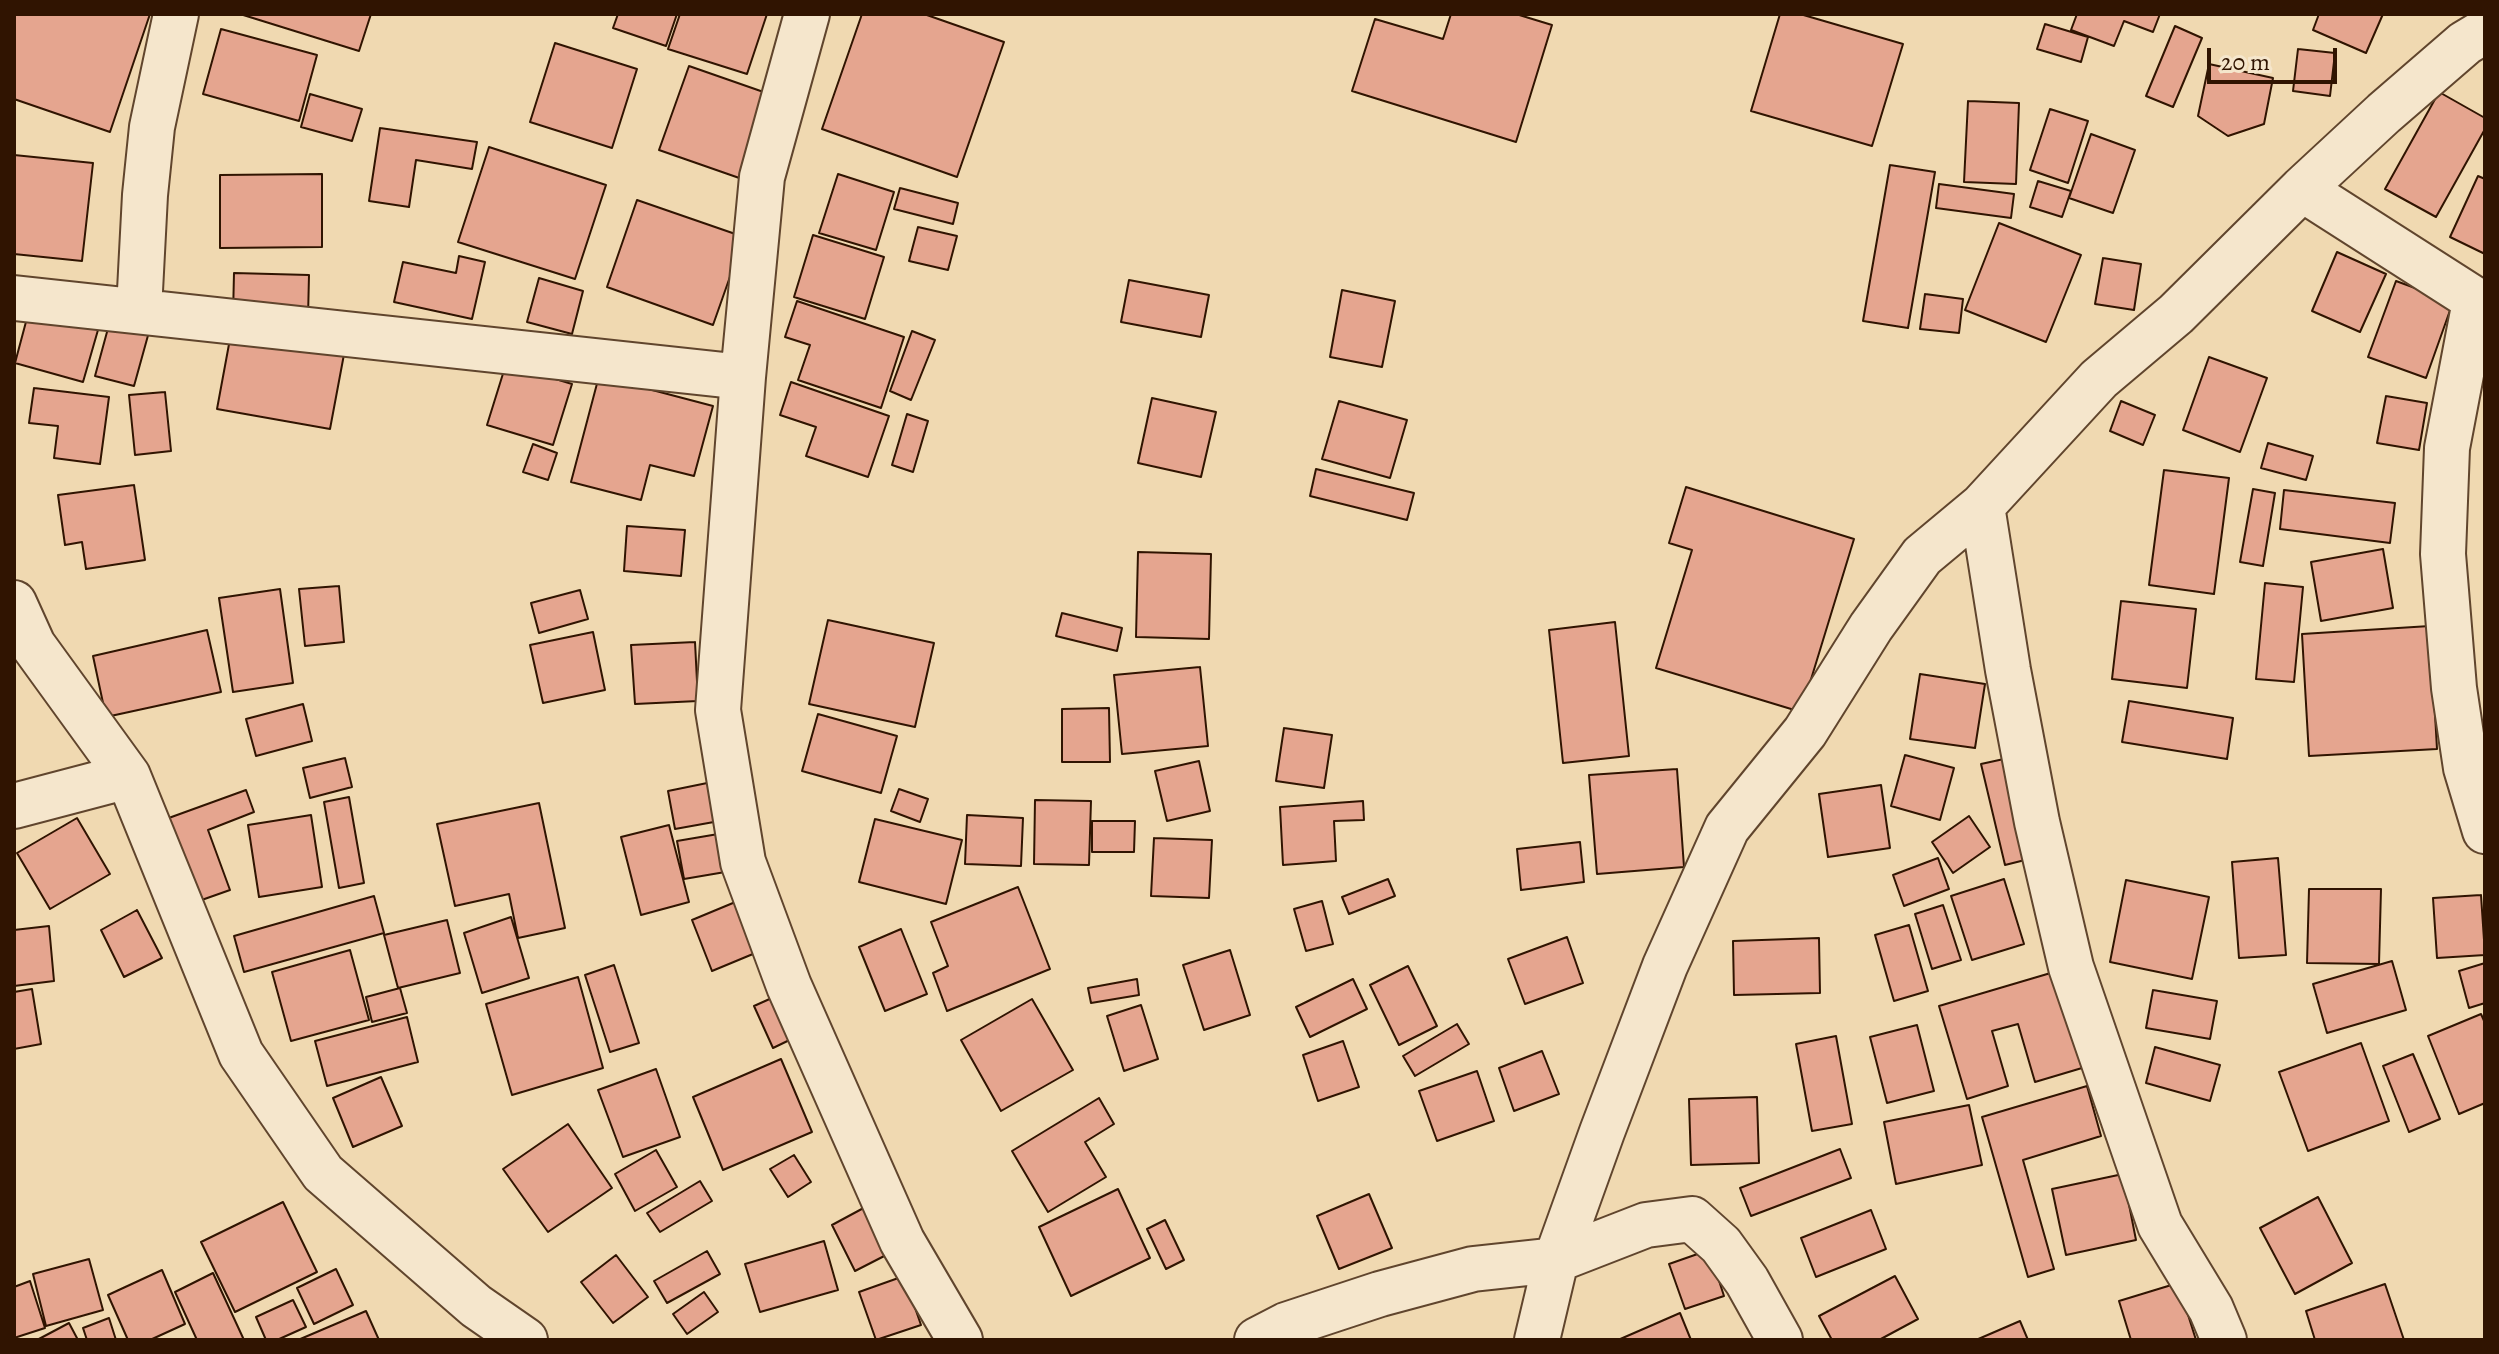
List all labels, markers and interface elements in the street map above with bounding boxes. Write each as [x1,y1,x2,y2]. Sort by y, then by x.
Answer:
scale bar [2211,32,2341,82]
text: 20 m [2221,46,2270,78]

